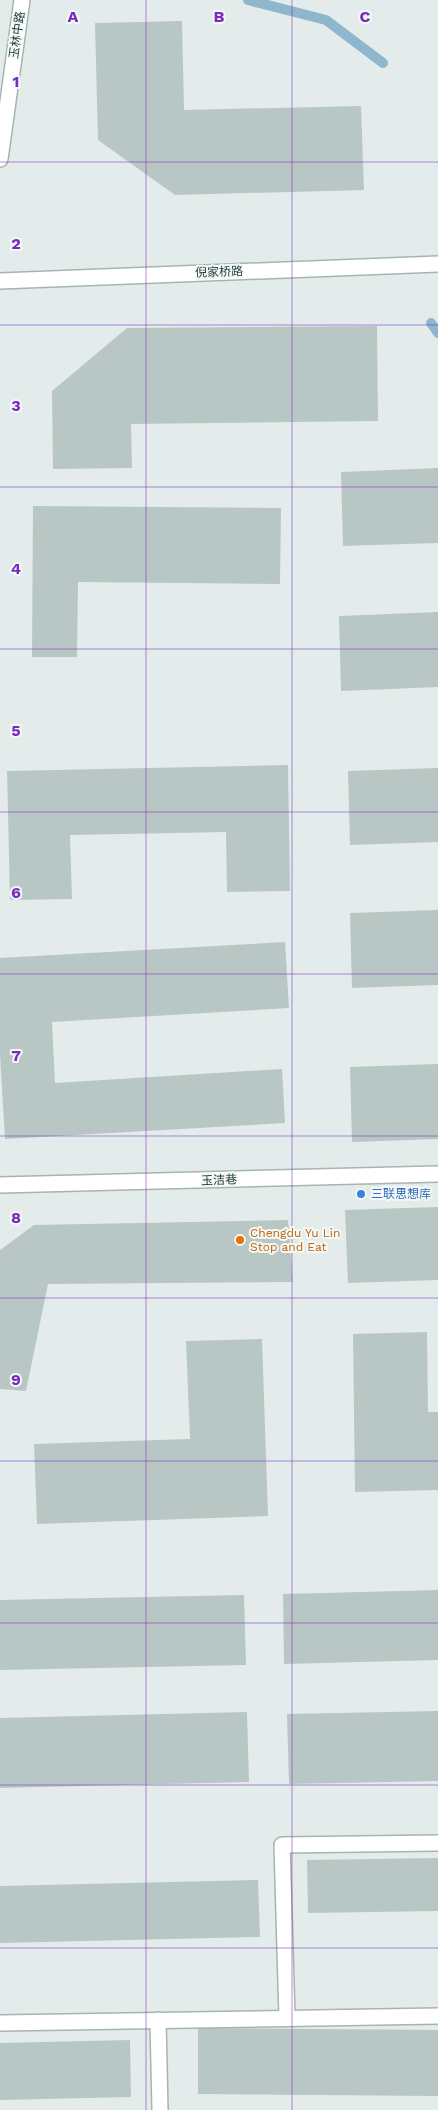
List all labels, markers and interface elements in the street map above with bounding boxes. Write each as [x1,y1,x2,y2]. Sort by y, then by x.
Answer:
text: A [68,7,79,26]
text: B [214,7,225,26]
text: C [360,7,371,26]
street label: 玉林中路 [7,10,27,60]
text: 1 [13,72,19,91]
text: 2 [11,234,21,253]
street label: 倪家桥路 [195,264,243,280]
text: 3 [11,396,21,415]
text: 4 [11,559,21,578]
text: 5 [11,721,21,740]
text: 6 [11,883,21,902]
text: 7 [11,1046,21,1065]
street label: 玉洁巷 [201,1172,237,1188]
place label: 三联思想库 [371,1187,431,1201]
marker: 三联思想库 [355,1188,367,1200]
text: 8 [11,1208,21,1227]
place label: Chengdu Yu Lin Stop and Eat [250,1226,340,1254]
marker: Chengdu Yu Lin Stop and Eat [234,1234,246,1246]
text: 9 [11,1370,21,1389]

